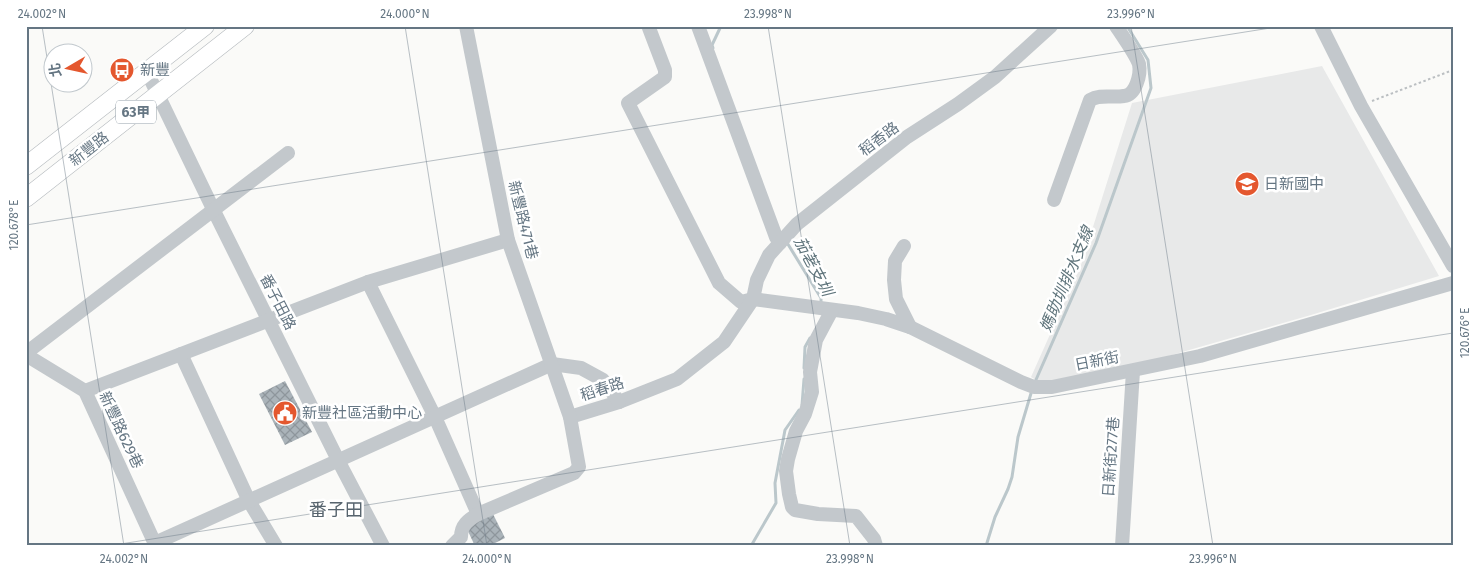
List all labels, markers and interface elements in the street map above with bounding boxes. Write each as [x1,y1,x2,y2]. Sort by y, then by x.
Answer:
text: 24.002°N [18,7,66,21]
text: 24.000°N [380,7,430,21]
text: 23.998°N [744,7,792,21]
text: 23.996°N [1107,7,1155,21]
north arrow [42,42,92,92]
bus stop icon: 新豐 [109,57,135,83]
place label: 新豐 [140,61,170,79]
text: 北 [46,62,65,78]
road number: 63甲 [116,100,156,124]
street label: 稻香路 [856,118,902,160]
street label: 新豐路 [66,128,112,170]
school or university icon: 日新國中 [1234,171,1260,197]
place label: 日新國中 [1264,175,1324,193]
street label: 新豐路471巷 [505,179,541,261]
text: 120.678°E [7,199,21,251]
water label: 媽助圳排水支線 [1036,222,1098,334]
water label: 茄荖支圳 [790,234,838,301]
street label: 番子田路 [256,271,300,333]
text: 120.676°E [1458,308,1472,358]
street label: 日新街 [1073,348,1121,374]
street label: 稻春路 [578,373,626,405]
street label: 新豐路629巷 [95,389,147,471]
public building icon: 新豐社區活動中心 [272,400,298,426]
place label: 新豐社區活動中心 [302,404,422,422]
street label: 日新街277巷 [1099,416,1123,498]
district label: 番子田 [309,499,363,521]
text: 24.002°N [100,552,148,566]
text: 24.000°N [462,552,512,566]
text: 23.998°N [826,552,874,566]
text: 23.996°N [1189,552,1237,566]

